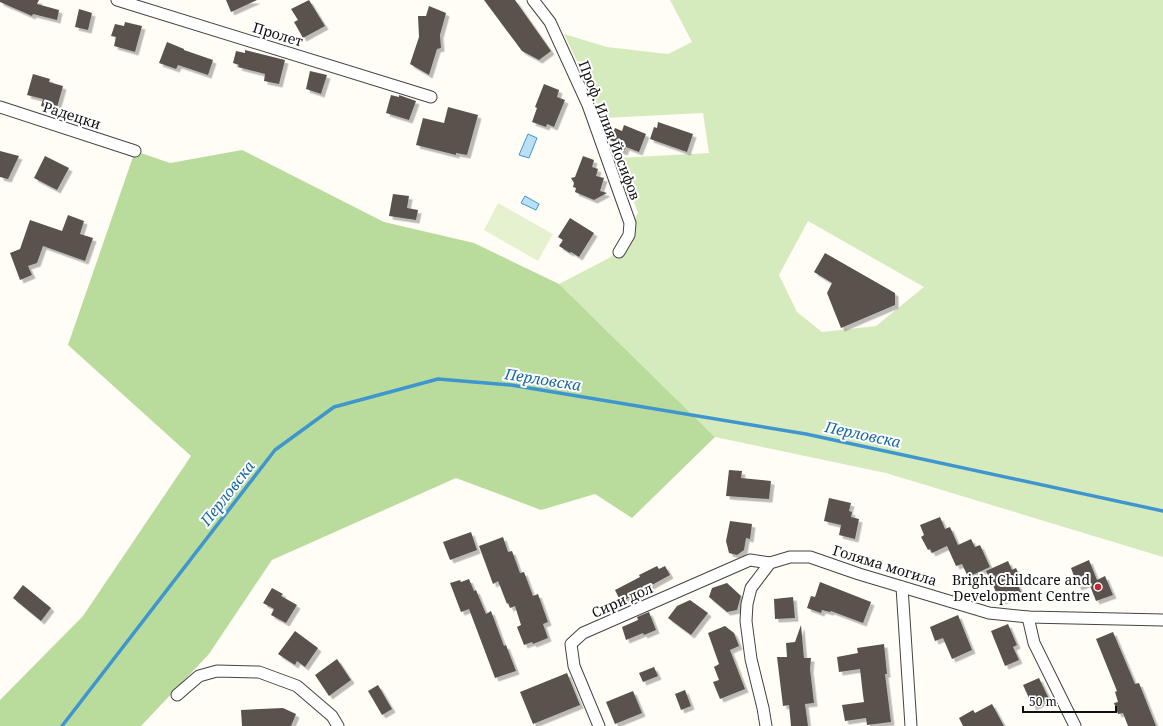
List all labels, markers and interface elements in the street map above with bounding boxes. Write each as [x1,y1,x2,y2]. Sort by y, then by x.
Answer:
street label: Пролет [251,17,306,51]
street label: Проф. Илия Йосифов [575,58,645,203]
street label: Радецки [41,97,103,133]
water label: Перловска [502,363,583,395]
water label: Перловска [822,416,903,452]
water label: Перловска [195,456,259,530]
street label: Голяма могила [831,540,939,590]
place label: Bright Childcare and Development Centre [952,570,1090,605]
street label: Сири дол [588,578,656,622]
marker: Bright Childcare and Development Centre [1093,582,1103,592]
scale bar [1023,688,1116,714]
text: 50 m [1029,693,1057,710]

